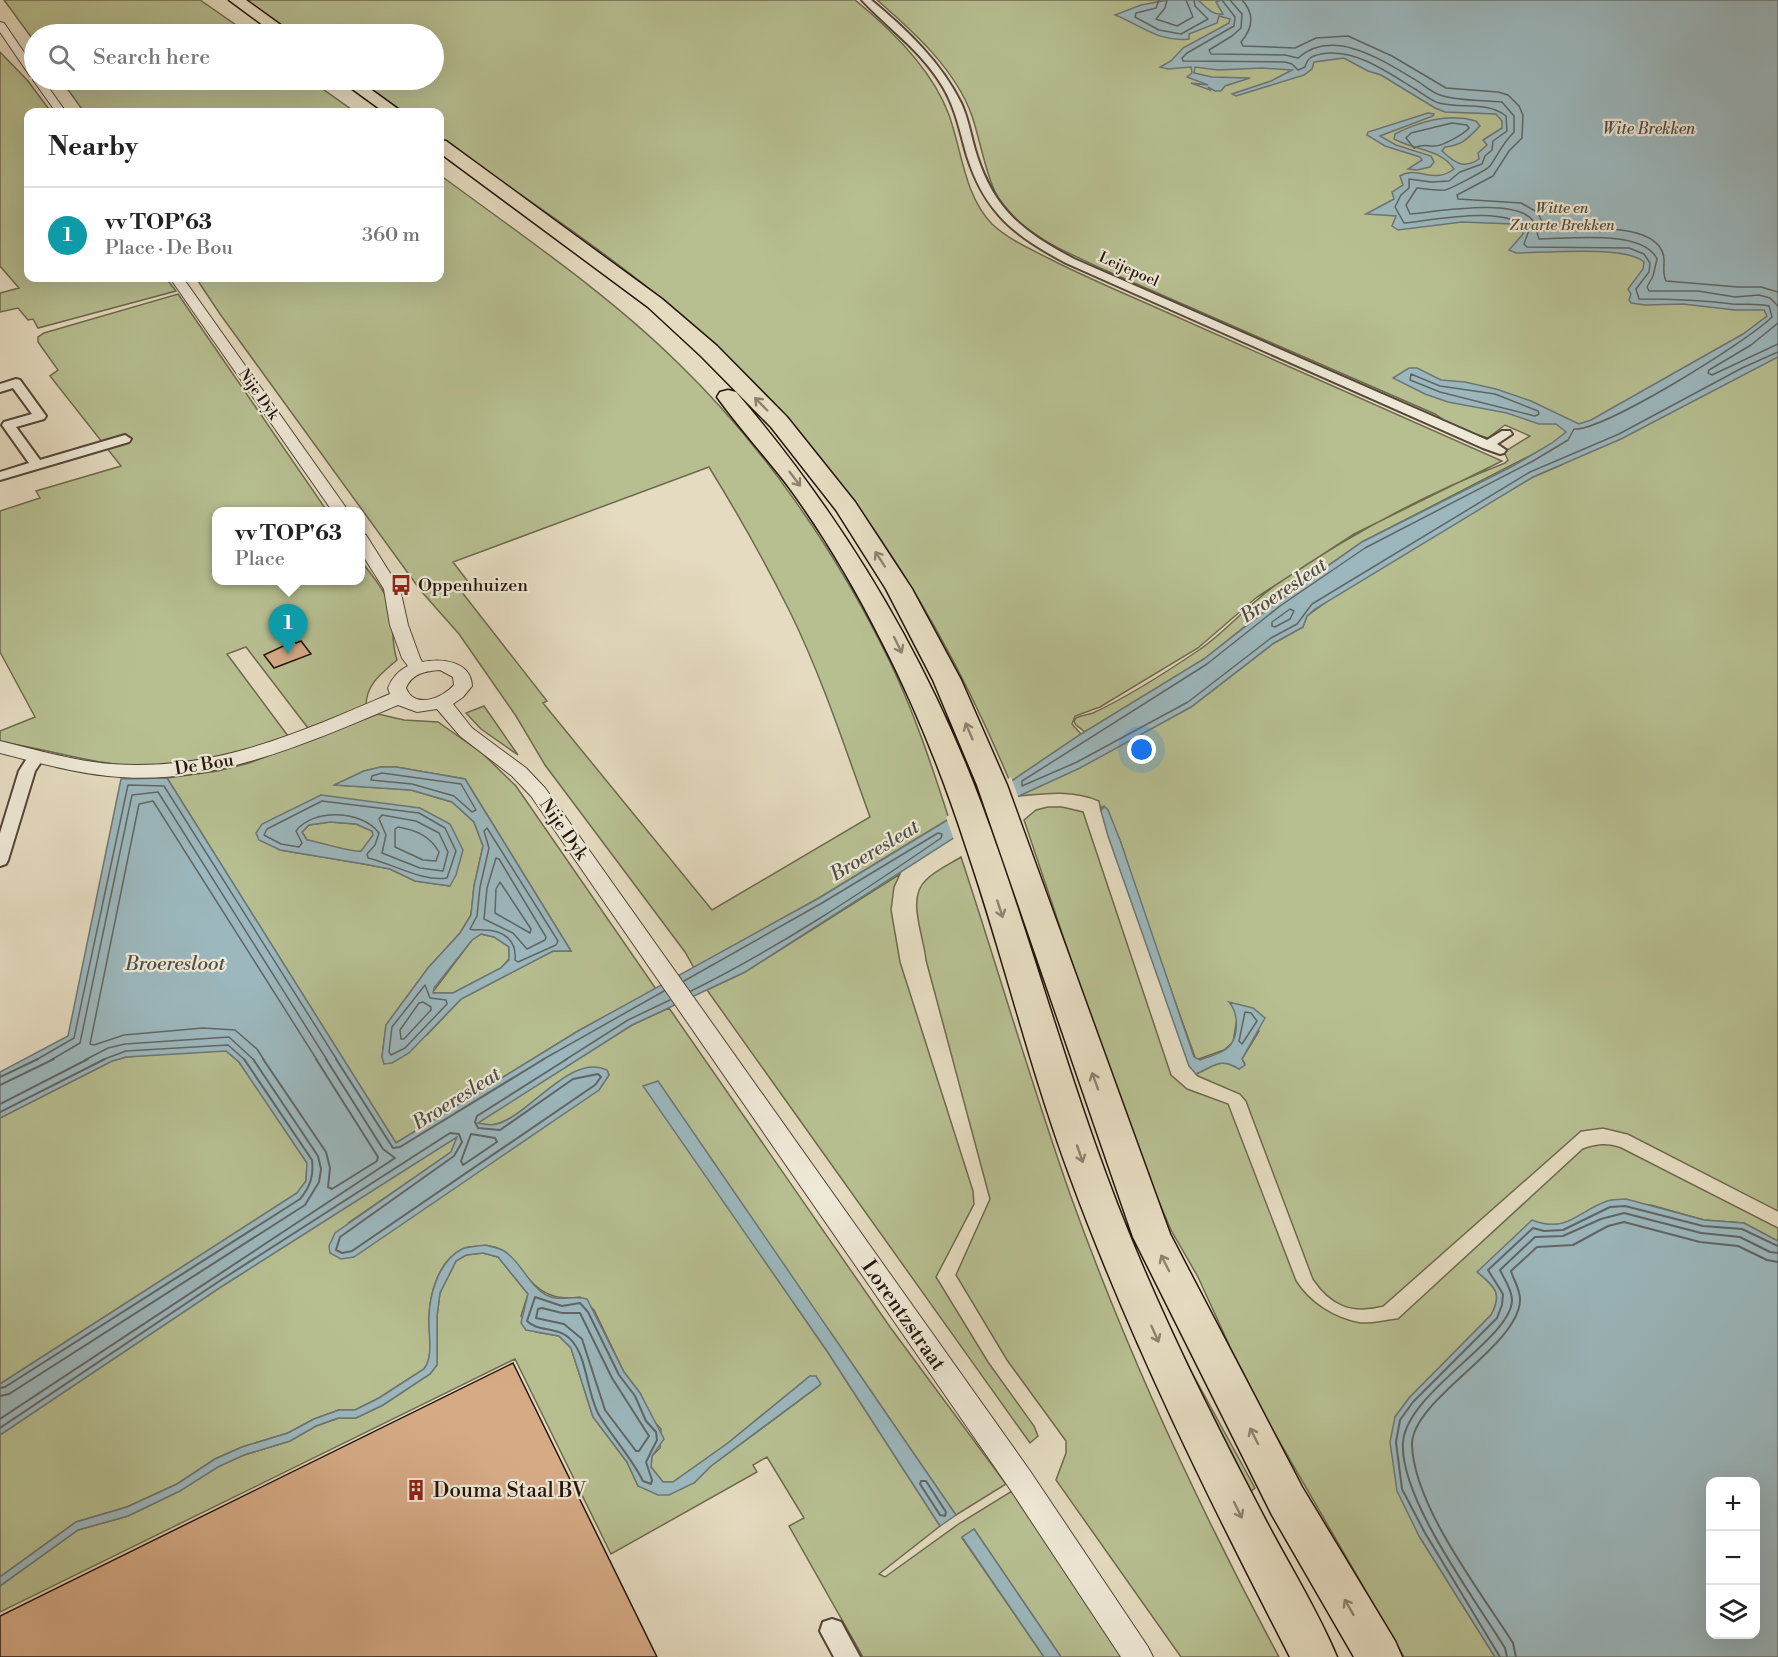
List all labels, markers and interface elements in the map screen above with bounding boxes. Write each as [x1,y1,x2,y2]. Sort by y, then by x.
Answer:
search box [24,24,444,90]
icon: search [45,41,78,74]
text: Search here [93,44,210,71]
water label: Wite Brekken [1603,119,1696,139]
text: Nearby [48,131,138,163]
park label: Witte en Zwarte Brekken [1509,199,1615,235]
text: vv TOP'63 [105,209,212,236]
text: 1 [63,223,72,248]
text: 360 m [362,223,420,248]
text: Place · De Bou [105,236,233,261]
street label: Leijepoel [1096,248,1162,291]
street label: Nije Dyk [234,365,284,425]
one-way arrow [754,397,769,412]
one-way arrow [789,471,801,487]
popup [212,507,365,585]
text: vv TOP'63 [235,520,342,547]
text: Place [235,547,285,572]
one-way arrow [873,550,886,567]
water label: Broeresleat [1235,553,1332,630]
bus stop icon: Oppenhuizen [389,573,413,597]
place label: Oppenhuizen [418,574,528,597]
pin: 1 [268,604,308,654]
one-way arrow [892,635,904,653]
one-way arrow [963,723,974,741]
your location [1127,735,1156,764]
street label: De Bou [173,748,236,781]
street label: Nije Dyk [534,794,594,866]
water label: Broeresleat [825,815,924,888]
one-way arrow [995,899,1006,918]
water label: Broeresloot [124,952,225,977]
water label: Broeresleat [407,1062,506,1137]
one-way arrow [1089,1072,1100,1091]
one-way arrow [1076,1144,1087,1163]
one-way arrow [1159,1254,1170,1272]
street label: Lorentzstraat [855,1255,951,1377]
one-way arrow [1150,1325,1161,1343]
one-way arrow [1248,1428,1259,1446]
map controls [1706,1477,1760,1639]
button: + [1706,1477,1760,1531]
building icon: Douma Staal BV [404,1478,428,1502]
place label: Douma Staal BV [433,1478,587,1504]
one-way arrow [1233,1501,1244,1519]
button: − [1706,1531,1760,1585]
button: layers [1706,1585,1760,1639]
one-way arrow [1343,1598,1354,1616]

